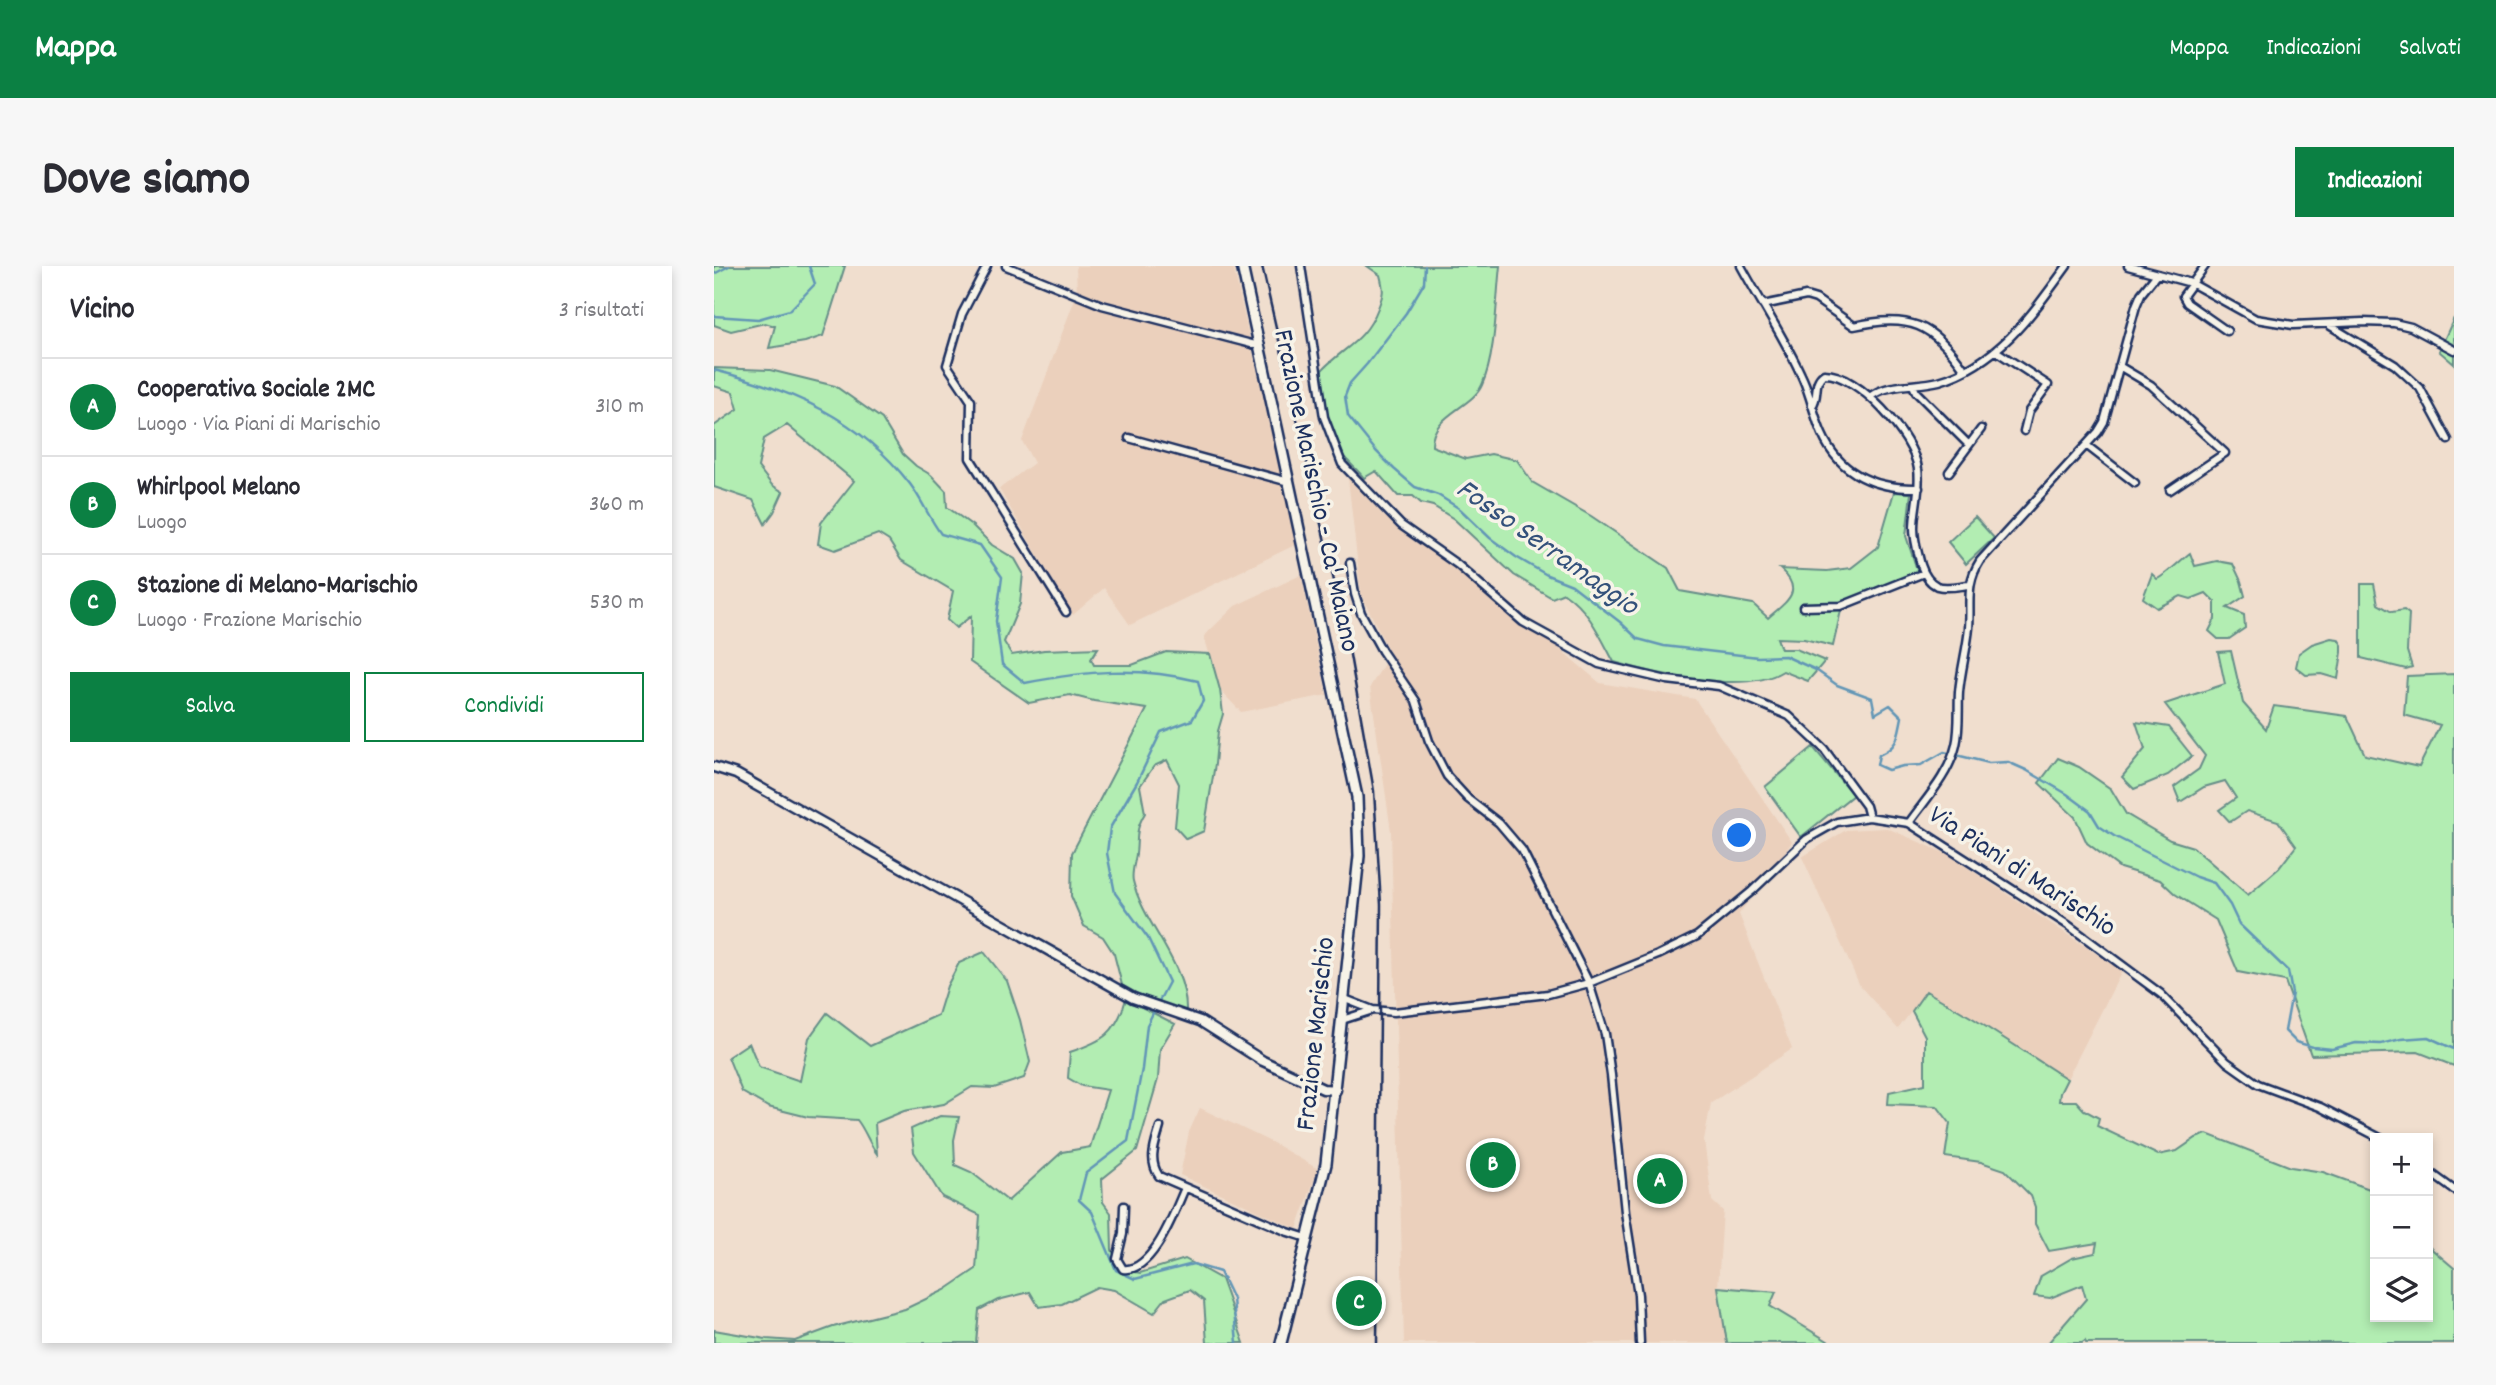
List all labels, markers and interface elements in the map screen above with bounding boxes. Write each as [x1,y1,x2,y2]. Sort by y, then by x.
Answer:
text: Mappa [35,26,116,73]
text: Mappa [2169,32,2228,66]
text: Indicazioni [2266,32,2361,66]
text: Salvati [2399,32,2461,66]
text: Dove siamo [42,147,250,217]
button: Indicazioni [2295,147,2454,217]
text: Vicino [70,290,135,333]
text: 3 risultati [559,295,644,328]
street label: Frazione Marischio - Ca' Maiano [1260,326,1368,656]
text: Cooperativa Sociale 2MC [137,372,375,409]
text: A [87,391,99,424]
text: 310 m [595,391,644,424]
text: Luogo · Via Piani di Marischio [137,409,381,442]
text: Whirlpool Melano [137,470,300,507]
water label: Fosso Serramaggio [1446,470,1648,629]
text: B [88,489,98,522]
text: 360 m [589,489,644,522]
text: Luogo [137,507,187,540]
text: Stazione di Melano-Marischio [137,568,418,605]
text: C [87,587,99,620]
text: 530 m [590,587,644,620]
text: Luogo · Frazione Marischio [137,605,362,638]
button: Salva [70,672,350,742]
button: Condividi [364,672,644,742]
street label: Via Piani di Marischio [1919,797,2123,949]
your location [1722,818,1756,852]
street label: Frazione Marischio [1288,935,1348,1133]
map controls [2370,1133,2433,1322]
button: + [2370,1133,2433,1196]
pin: B [1470,1139,1516,1191]
pin: A [1637,1155,1683,1207]
button: − [2370,1196,2433,1259]
button: layers [2370,1259,2433,1322]
pin: C [1336,1277,1382,1329]

